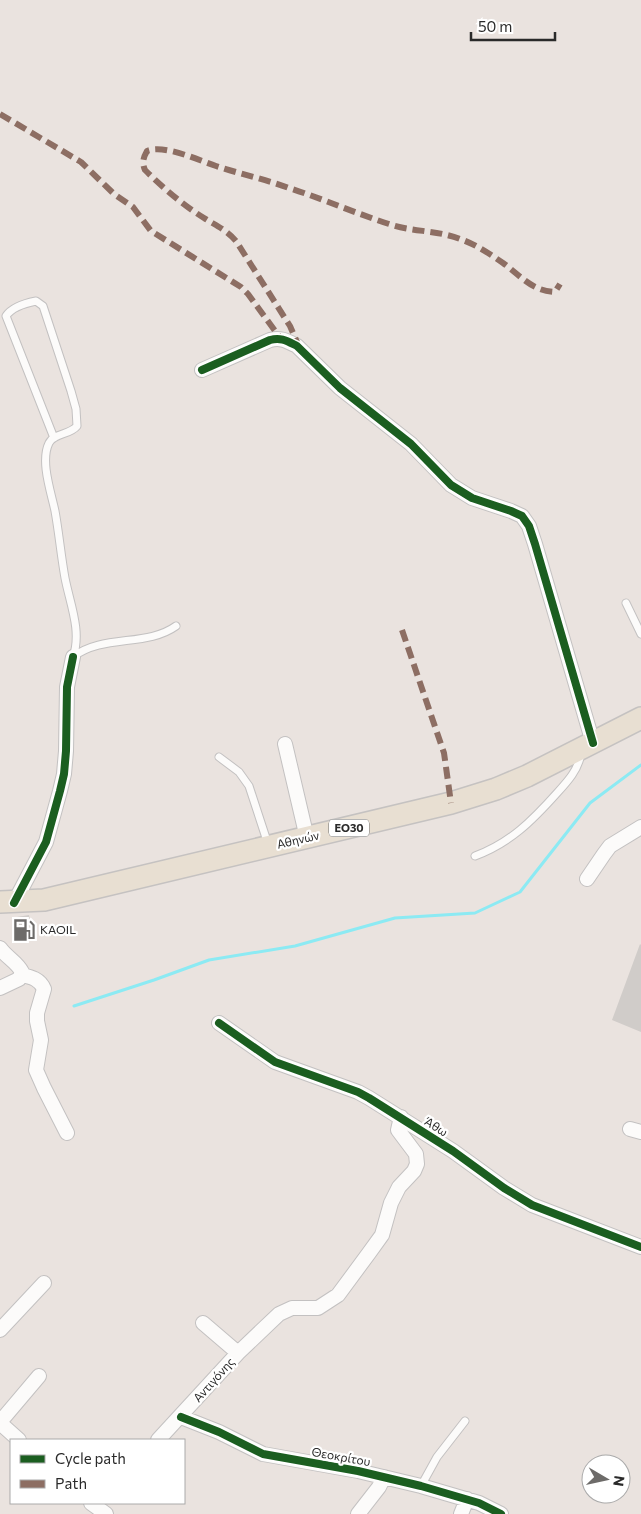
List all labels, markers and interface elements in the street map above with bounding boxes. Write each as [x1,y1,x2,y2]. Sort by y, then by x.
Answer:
scale bar [471,10,555,42]
text: 50 m [478,17,512,35]
road number: ΕΟ30 [329,820,369,836]
street label: Αθηνών [275,827,320,851]
fuel station icon: KAOIL [11,917,37,943]
place label: KAOIL [40,922,76,936]
street label: Άθω [422,1113,451,1139]
street label: Αντιγόνης [190,1354,237,1404]
legend [10,1439,185,1504]
street label: Θεοκρίτου [311,1444,372,1468]
text: Cycle path [55,1449,126,1467]
north arrow [581,1454,631,1504]
text: Path [55,1474,87,1492]
text: N [610,1475,629,1488]

